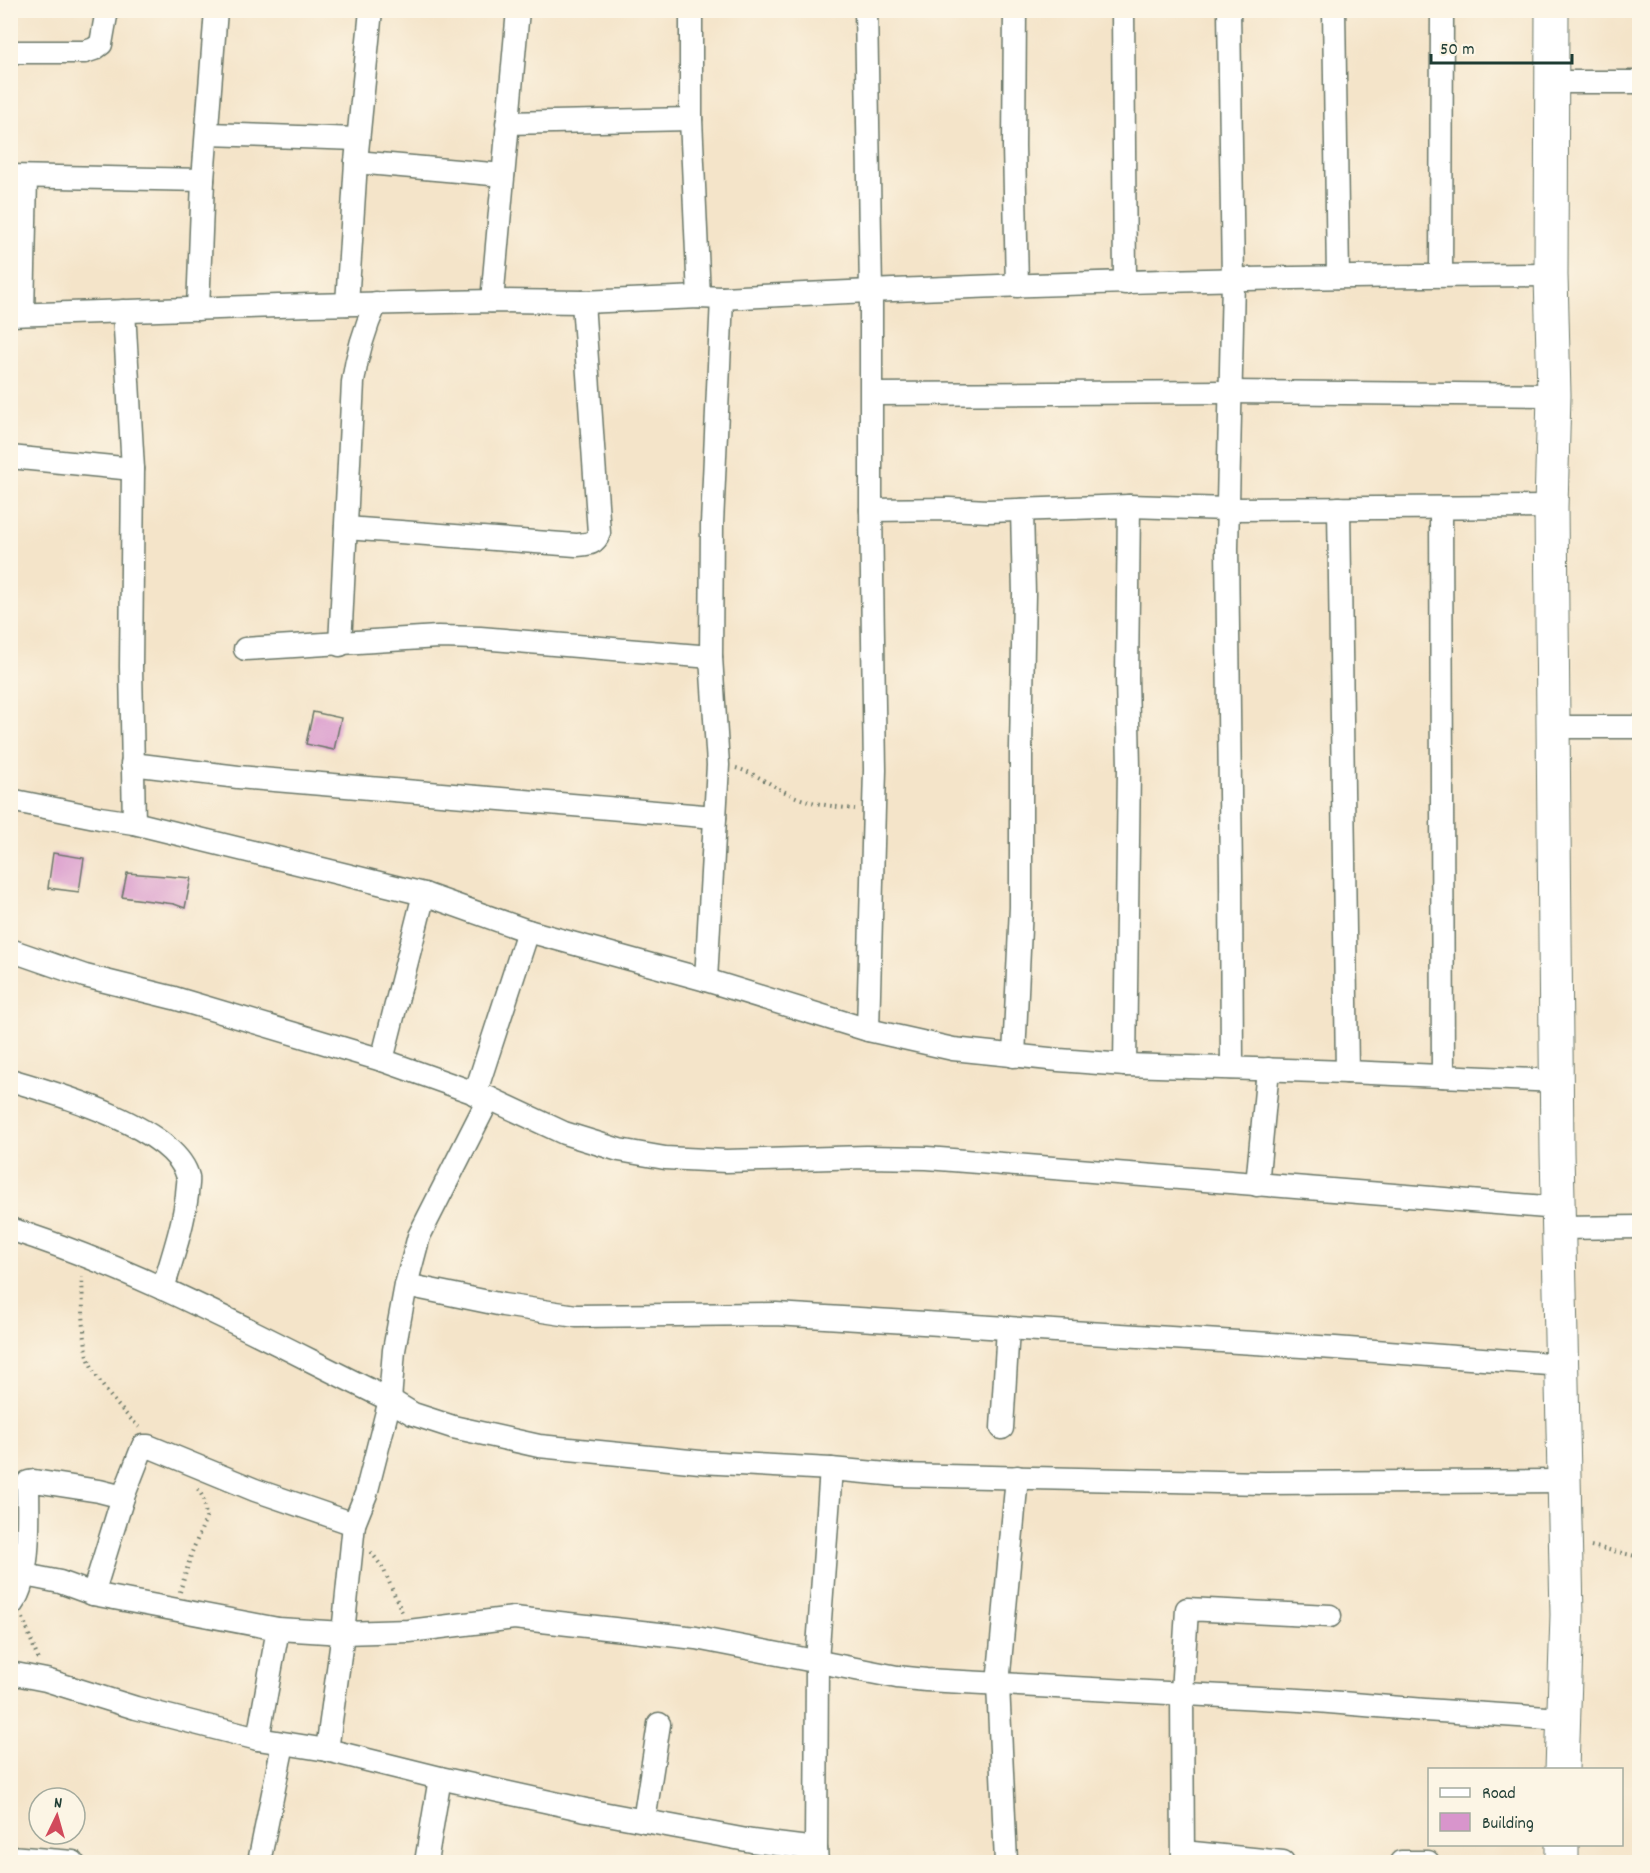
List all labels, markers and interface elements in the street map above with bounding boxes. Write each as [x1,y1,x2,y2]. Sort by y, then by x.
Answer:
scale bar [1431,27,1572,65]
text: 50 m [1440,38,1475,63]
legend [1428,1768,1623,1846]
text: Road [1482,1782,1516,1807]
north arrow [27,1786,87,1846]
text: N [53,1792,63,1815]
text: Building [1482,1812,1534,1837]

